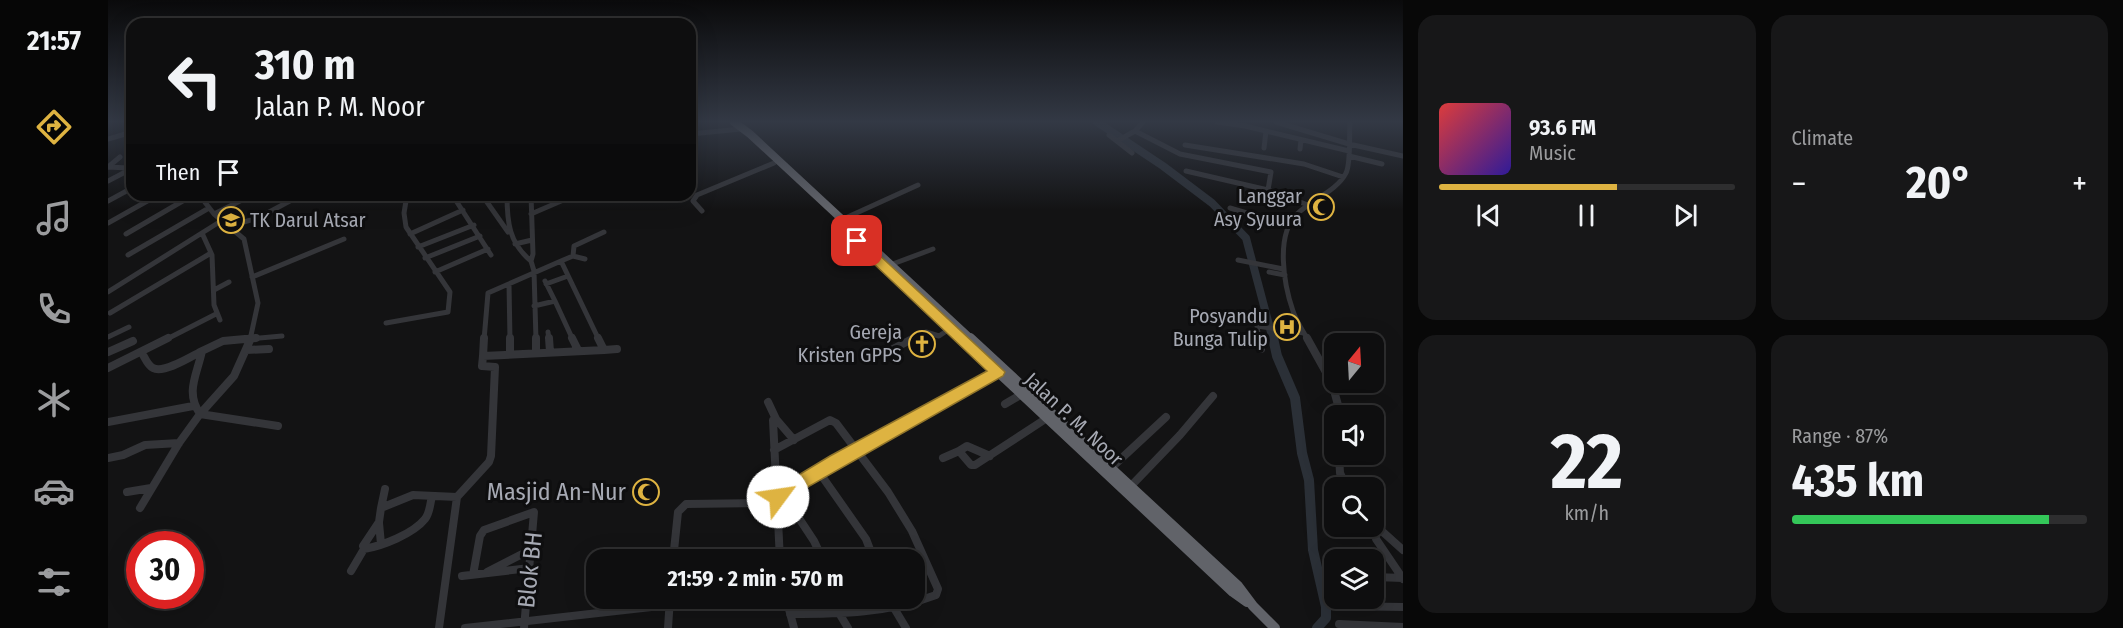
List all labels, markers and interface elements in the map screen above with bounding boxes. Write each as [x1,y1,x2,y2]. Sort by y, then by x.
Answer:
text: 21:57 [27,25,81,57]
text: 310 m [255,40,356,90]
icon: left [156,42,234,120]
text: Jalan P. M. Noor [255,91,425,123]
icon: directions [33,106,75,148]
text: 93.6 FM [1529,114,1596,141]
text: Climate [1792,126,1853,150]
text: Music [1529,141,1576,165]
icon: arrive [212,156,245,189]
text: 20° [1906,156,1972,210]
text: Then [156,159,200,186]
text: − [1792,164,1806,204]
text: + [2072,164,2087,204]
place label: Langgar Asy Syuura [1214,184,1302,231]
mosque icon: Langgar Asy Syuura [1306,192,1336,222]
icon: music [33,197,75,239]
icon: previous [1472,199,1505,232]
icon: pause [1570,199,1603,232]
icon: next [1669,199,1702,232]
school or university icon: TK Darul Atsar [216,205,246,235]
place label: TK Darul Atsar [250,208,365,232]
pin [831,215,882,266]
icon: arrive [840,224,873,257]
icon: phone [33,288,75,330]
place label: Posyandu Bunga Tulip [1173,304,1268,351]
hospital icon: Posyandu Bunga Tulip [1272,312,1302,342]
place label: Gereja Kristen GPPS [798,320,902,367]
church icon: Gereja Kristen GPPS [907,329,937,359]
north arrow [1324,333,1384,393]
map controls [1324,333,1384,609]
street label: Jalan P. M. Noor [1020,367,1128,471]
icon: climate [33,379,75,421]
button: sound [1324,405,1384,465]
text: 22 [1551,415,1623,509]
text: Range · 87% [1792,424,1888,448]
text: 435 km [1792,454,1924,508]
position arrow [746,465,810,529]
icon: car [33,470,75,512]
mosque icon: Masjid An-Nur [631,477,661,507]
button: search [1324,477,1384,537]
place label: Masjid An-Nur [487,478,627,506]
text: km/h [1564,501,1609,525]
speed limit sign: 30 [126,531,204,609]
street label: Blok BH [512,531,548,609]
button: layers [1324,549,1384,609]
icon: filters [33,561,75,603]
text: 21:59 · 2 min · 570 m [667,565,844,592]

